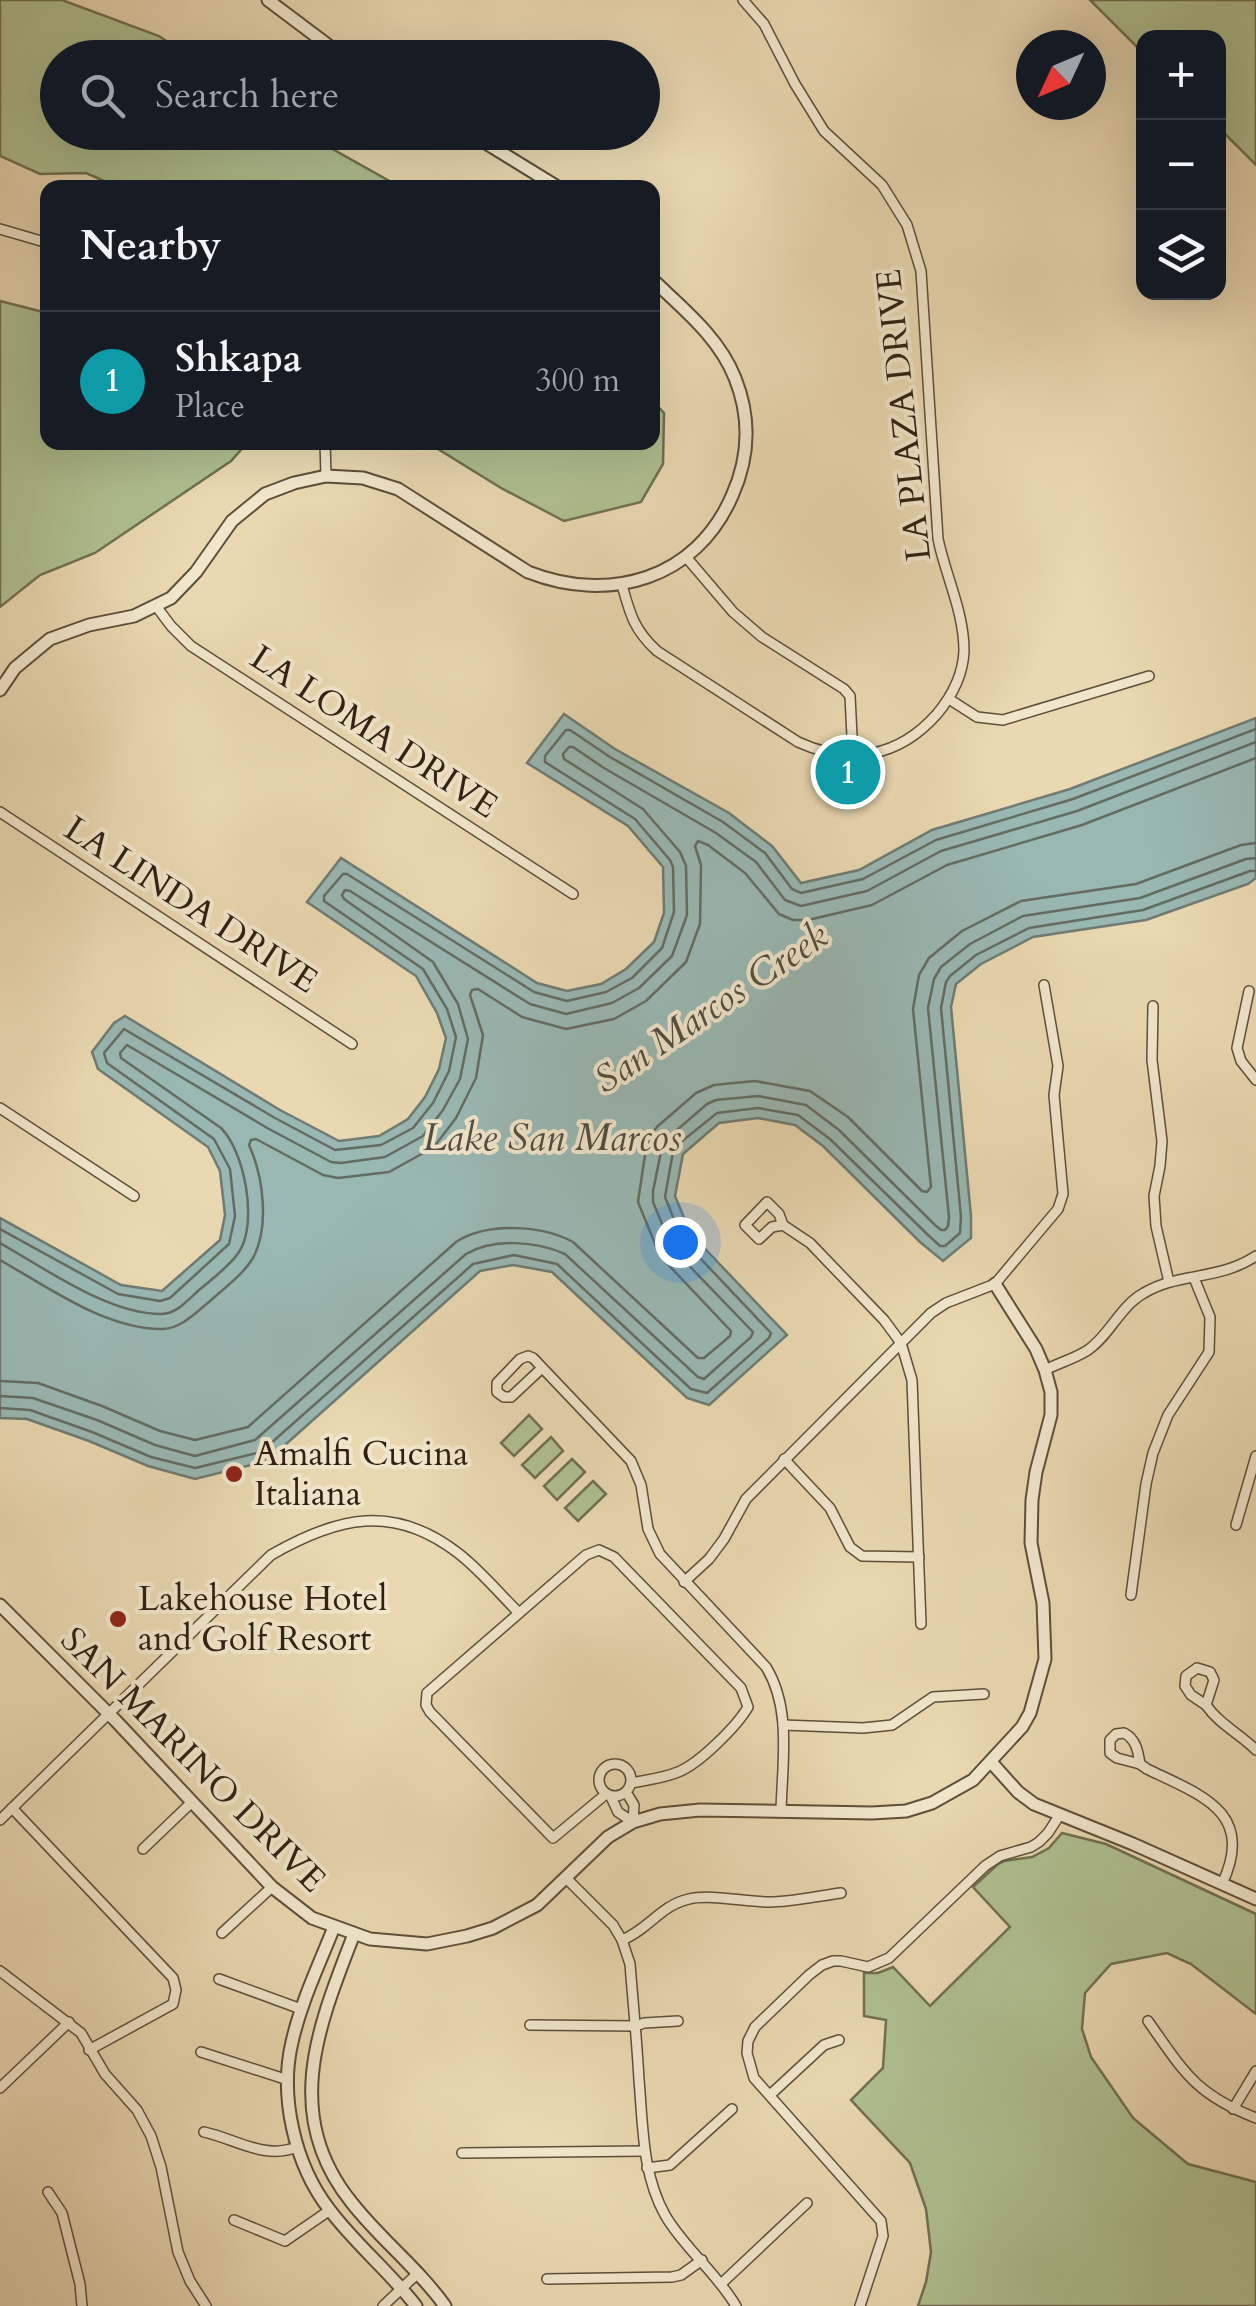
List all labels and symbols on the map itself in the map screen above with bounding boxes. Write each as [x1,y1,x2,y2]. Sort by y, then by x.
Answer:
north arrow [1016,30,1106,120]
street label: LA PLAZA DRIVE [865,267,943,563]
street label: LA LOMA DRIVE [241,634,507,830]
pin: 1 [816,734,880,810]
street label: LA LINDA DRIVE [55,805,327,1005]
water label: San Marcos Creek [584,910,839,1106]
water label: Lake San Marcos [423,1112,681,1164]
your location [655,1217,706,1268]
place label: Amalfi Cucina Italiana [254,1430,468,1518]
marker: Amalfi Cucina Italiana [223,1463,245,1485]
place label: Lakehouse Hotel and Golf Resort [138,1575,387,1663]
marker: Lakehouse Hotel and Golf Resort [107,1608,129,1630]
street label: SAN MARINO DRIVE [50,1617,336,1903]

